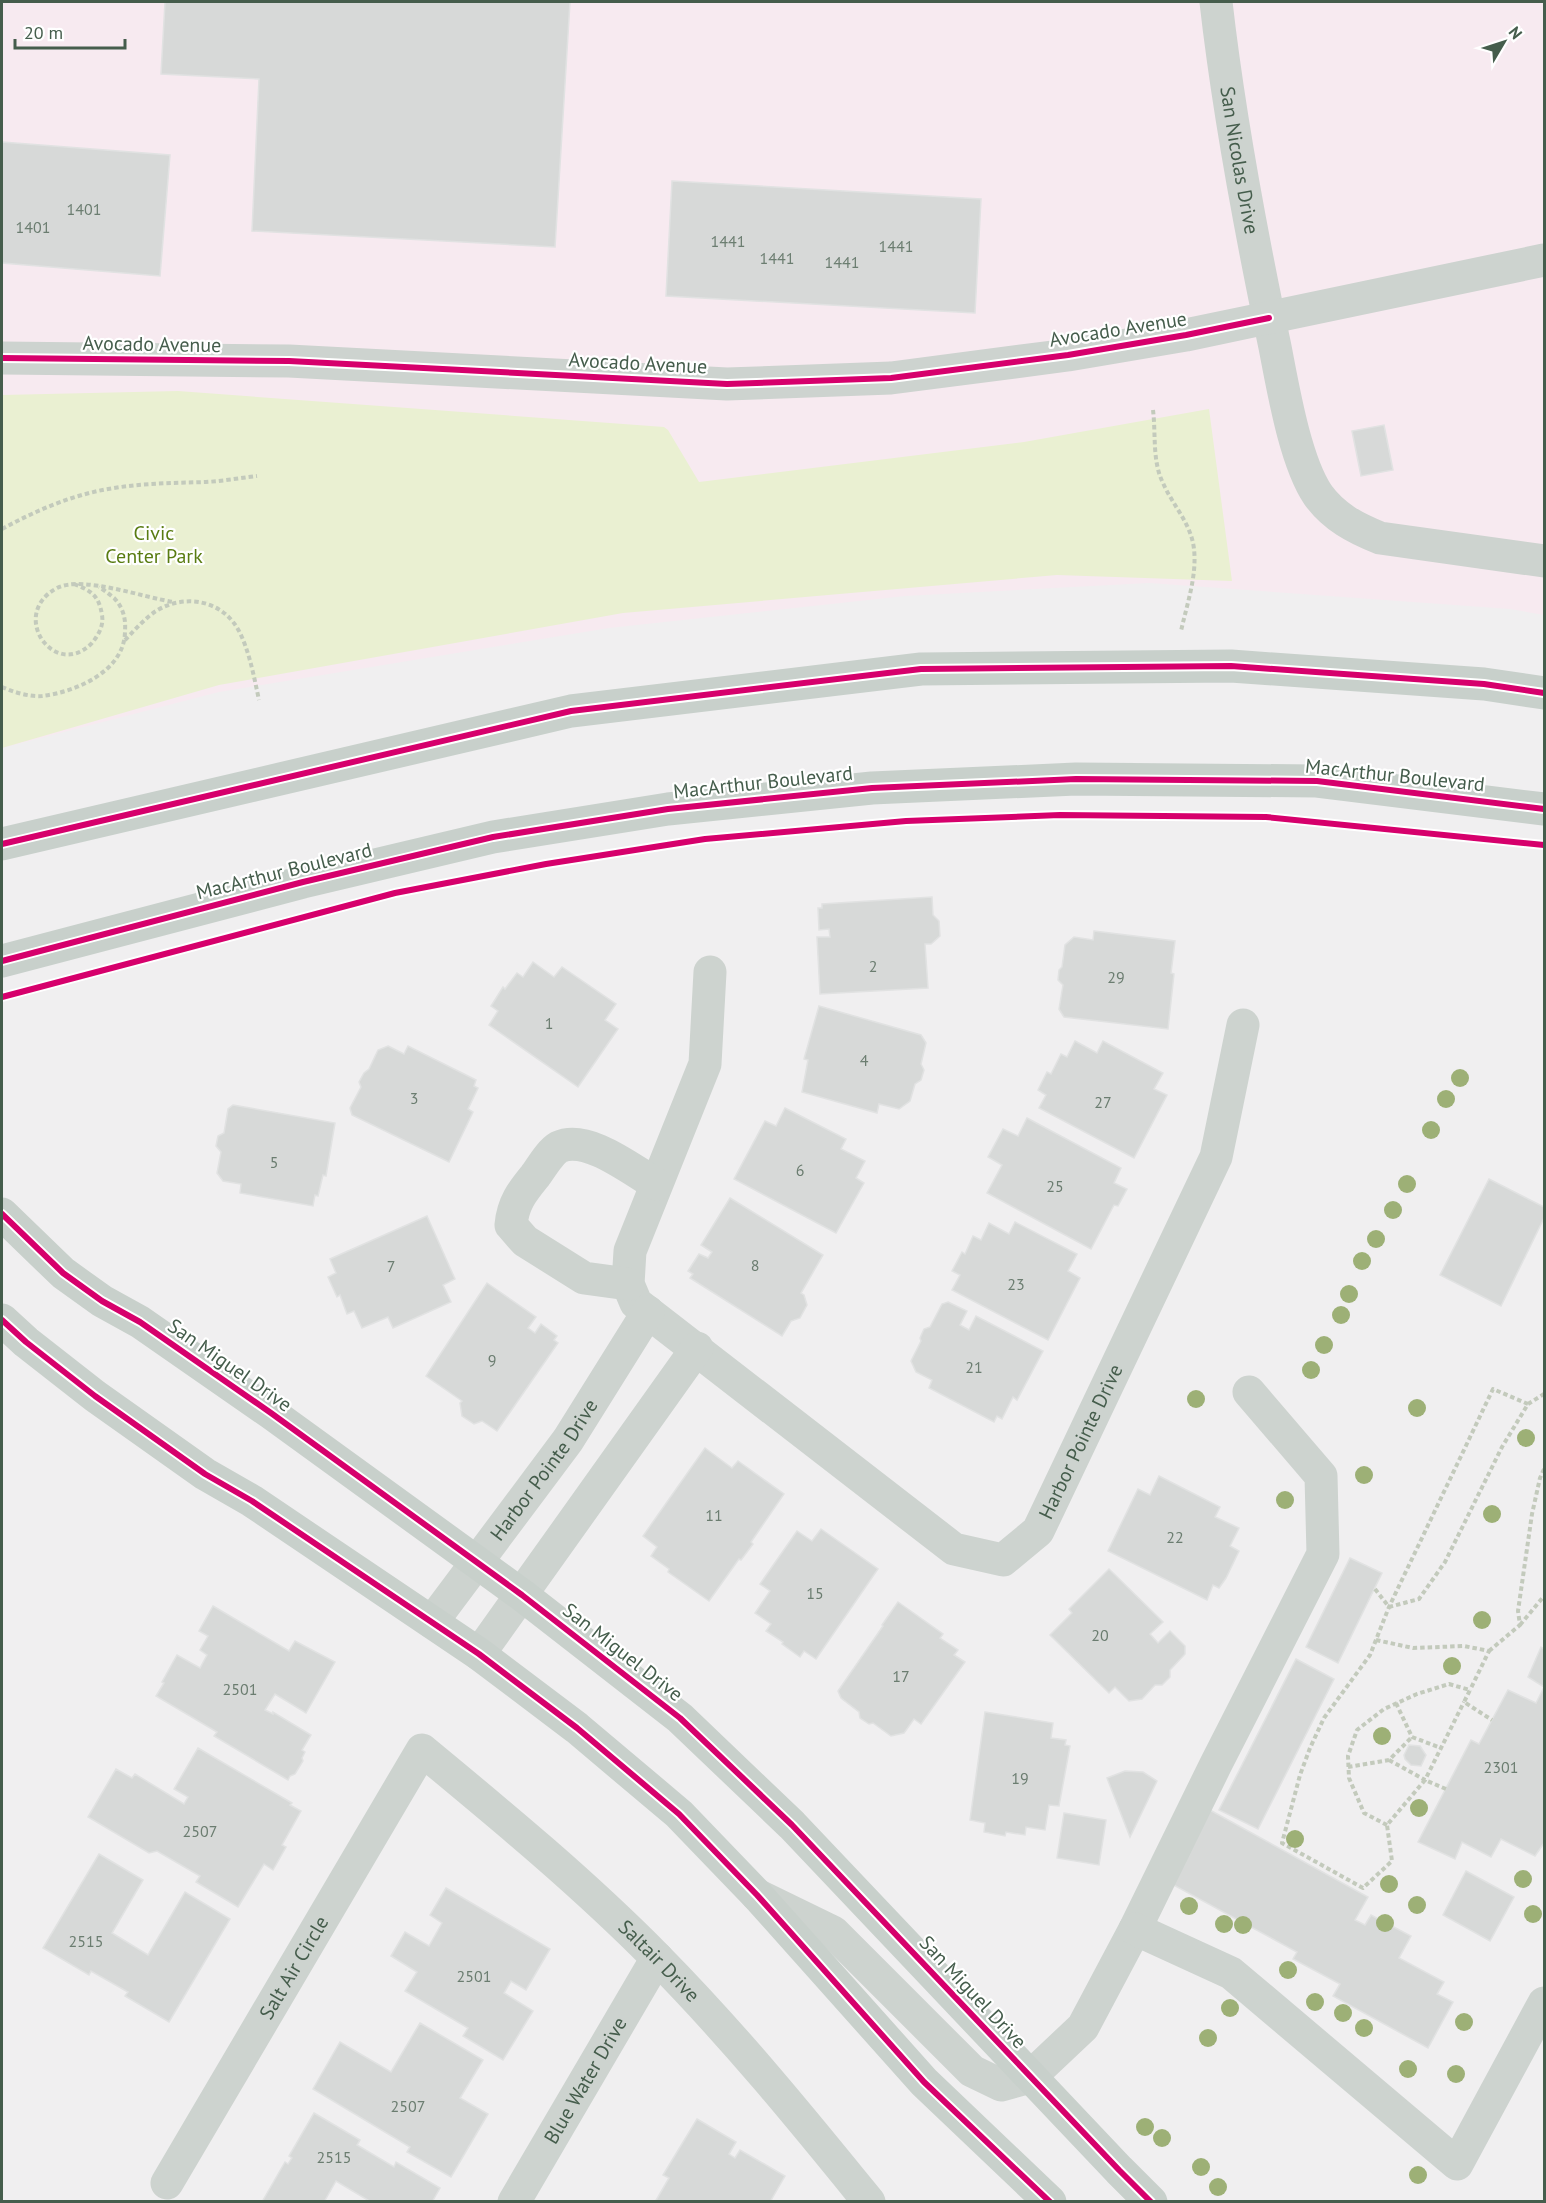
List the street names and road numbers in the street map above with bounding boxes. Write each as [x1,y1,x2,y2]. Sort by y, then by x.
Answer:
street label: San Nicolas Drive [1214,85,1265,236]
street label: Avocado Avenue [1047,305,1189,353]
street label: Avocado Avenue [82,330,222,358]
street label: Avocado Avenue [568,346,708,380]
street label: MacArthur Boulevard [1304,753,1486,797]
street label: MacArthur Boulevard [672,760,854,804]
street label: MacArthur Boulevard [193,837,375,905]
street label: San Miguel Drive [163,1313,297,1417]
street label: Harbor Pointe Drive [1033,1360,1128,1523]
street label: Harbor Pointe Drive [484,1394,603,1546]
street label: San Miguel Drive [558,1597,688,1707]
street label: Salt Air Circle [253,1911,334,2024]
street label: Saltair Drive [613,1914,705,2008]
street label: San Miguel Drive [914,1930,1032,2054]
street label: Blue Water Drive [538,2012,633,2149]

